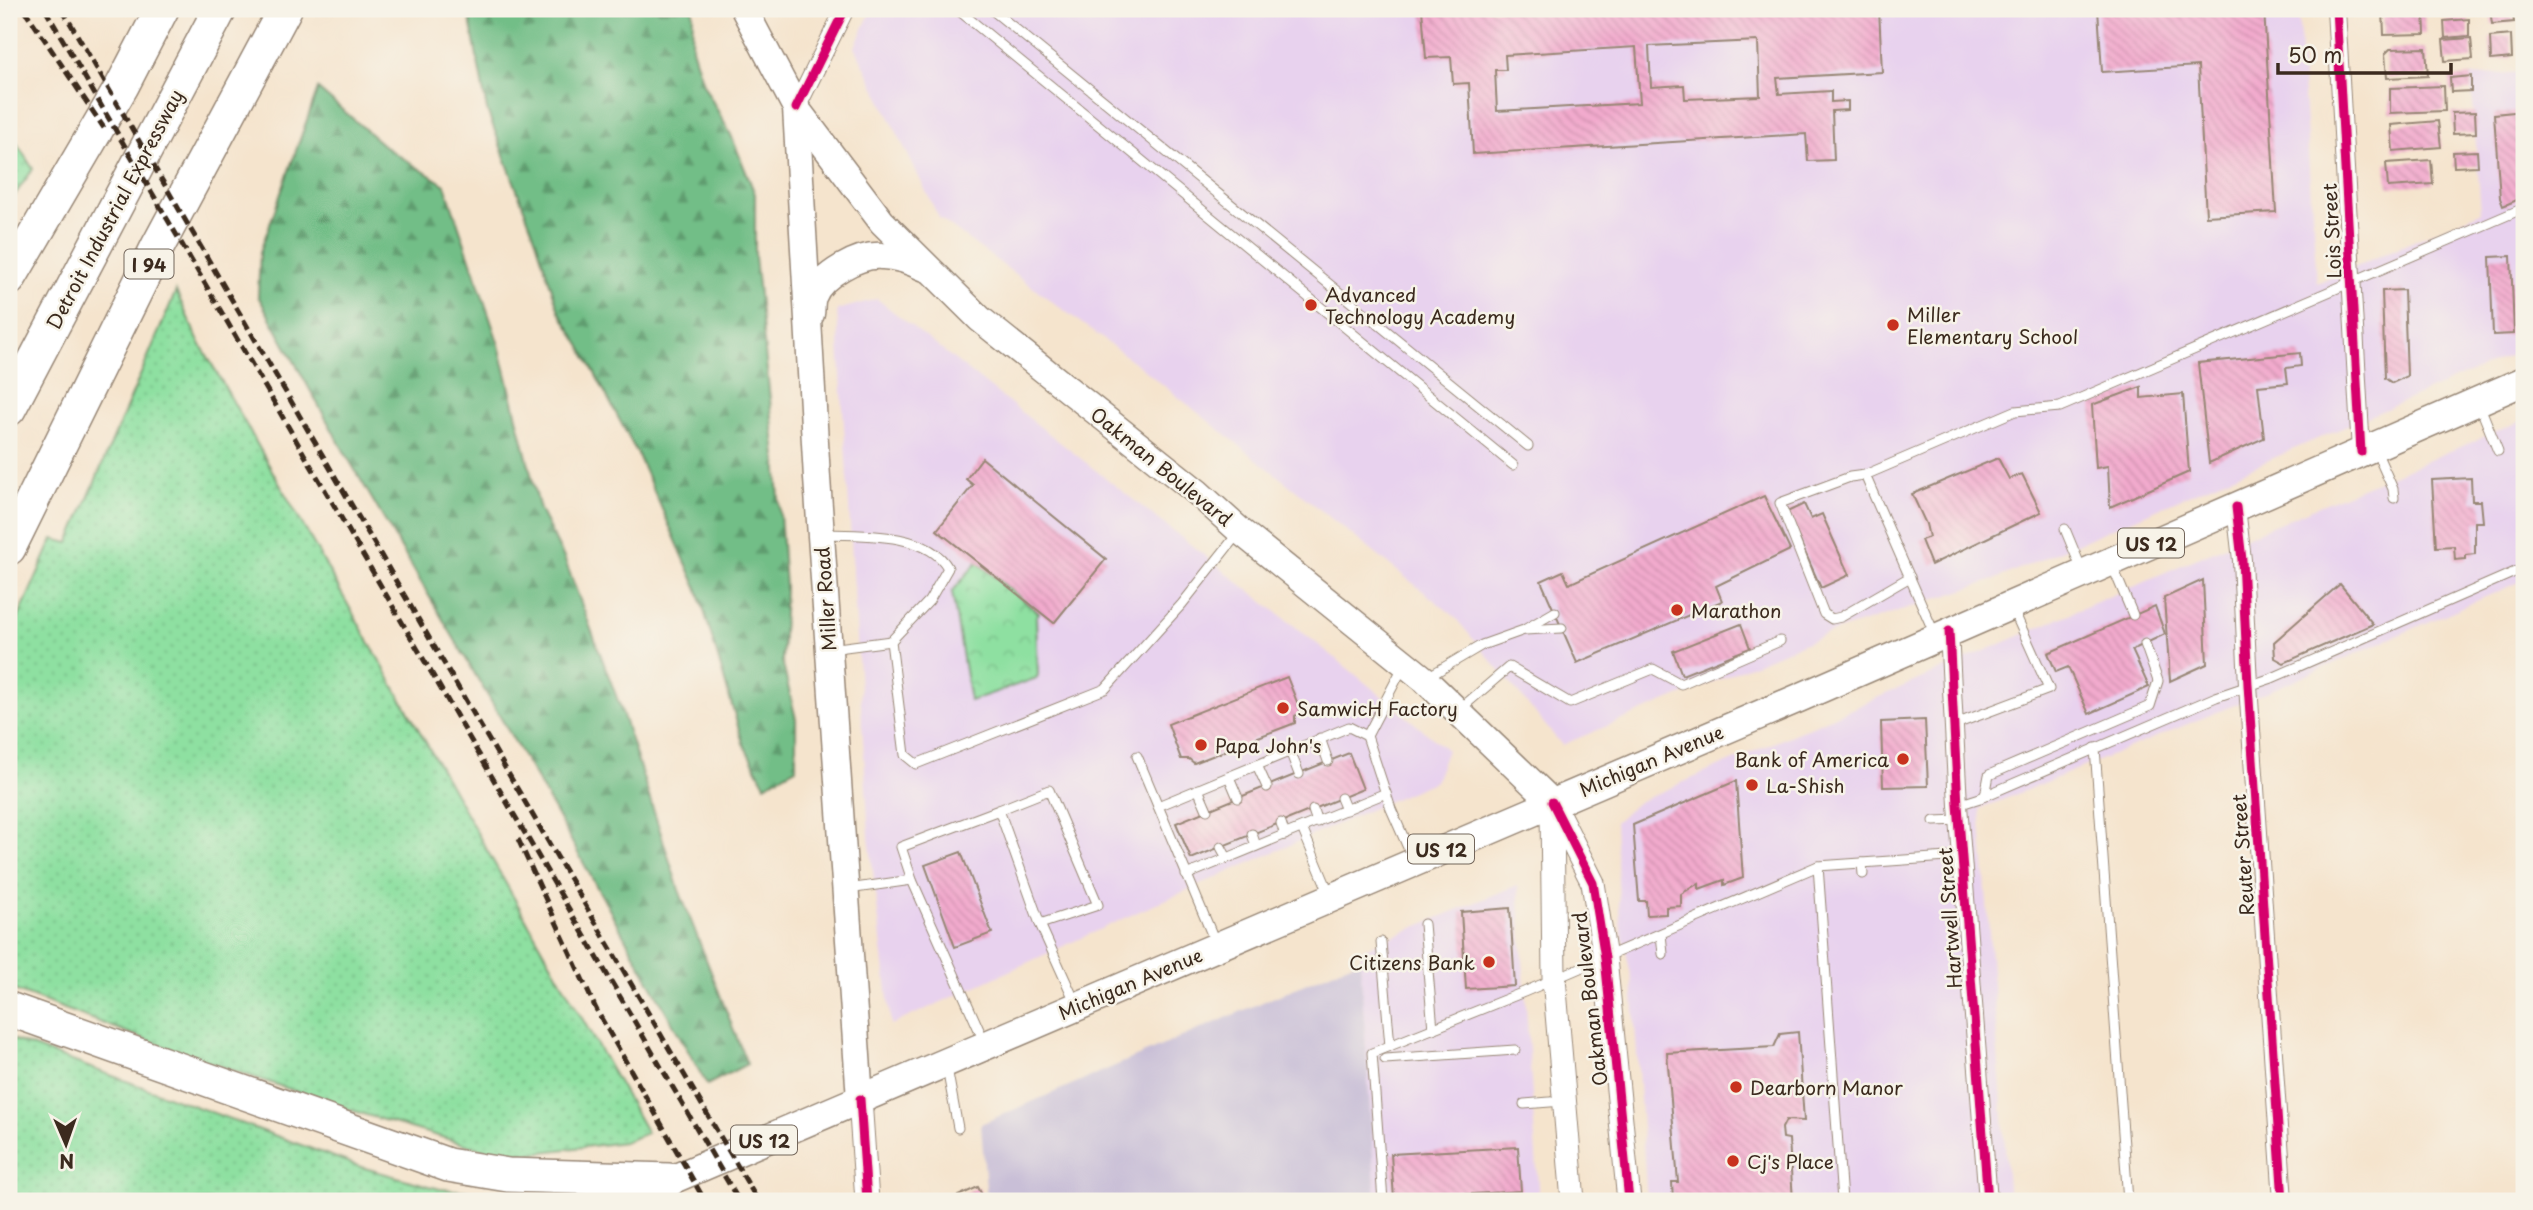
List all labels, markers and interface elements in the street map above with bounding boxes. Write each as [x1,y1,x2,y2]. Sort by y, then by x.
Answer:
scale bar [2278,32,2451,76]
text: 50 m [2288,38,2342,70]
street label: Detroit Industrial Expressway [39,84,189,334]
street label: Lois Street [2315,182,2347,279]
road number: I 94 [124,250,174,278]
place label: Advanced Technology Academy [1325,280,1515,330]
marker: Advanced Technology Academy [1303,297,1319,313]
place label: Miller Elementary School [1907,300,2078,350]
marker: Miller Elementary School [1885,317,1901,333]
street label: Oakman Boulevard [1085,400,1239,532]
road number: US 12 [2118,528,2184,558]
street label: Miller Road [807,546,843,652]
place label: Marathon [1691,596,1781,624]
marker: Marathon [1669,602,1685,618]
place label: SamwicH Factory [1297,694,1458,722]
marker: SamwicH Factory [1275,700,1291,716]
street label: Michigan Avenue [1575,717,1727,803]
place label: Papa John's [1215,731,1321,759]
marker: Papa John's [1193,737,1209,753]
place label: Bank of America [1734,745,1889,773]
marker: Bank of America [1895,751,1911,767]
place label: La-Shish [1766,771,1845,799]
marker: La-Shish [1744,777,1760,793]
street label: Reuter Street [2224,793,2260,917]
road number: US 12 [1408,834,1474,864]
street label: Hartwell Street [1930,846,1968,990]
street label: Oakman Boulevard [1564,910,1614,1088]
street label: Michigan Avenue [1054,940,1206,1026]
place label: Citizens Bank [1349,948,1475,976]
marker: Citizens Bank [1481,954,1497,970]
place label: Dearborn Manor [1750,1073,1903,1101]
marker: Dearborn Manor [1728,1079,1744,1095]
north arrow [32,1108,102,1178]
road number: US 12 [731,1126,797,1154]
place label: Cj's Place [1747,1147,1834,1175]
text: N [59,1148,75,1176]
marker: Cj's Place [1725,1153,1741,1169]

